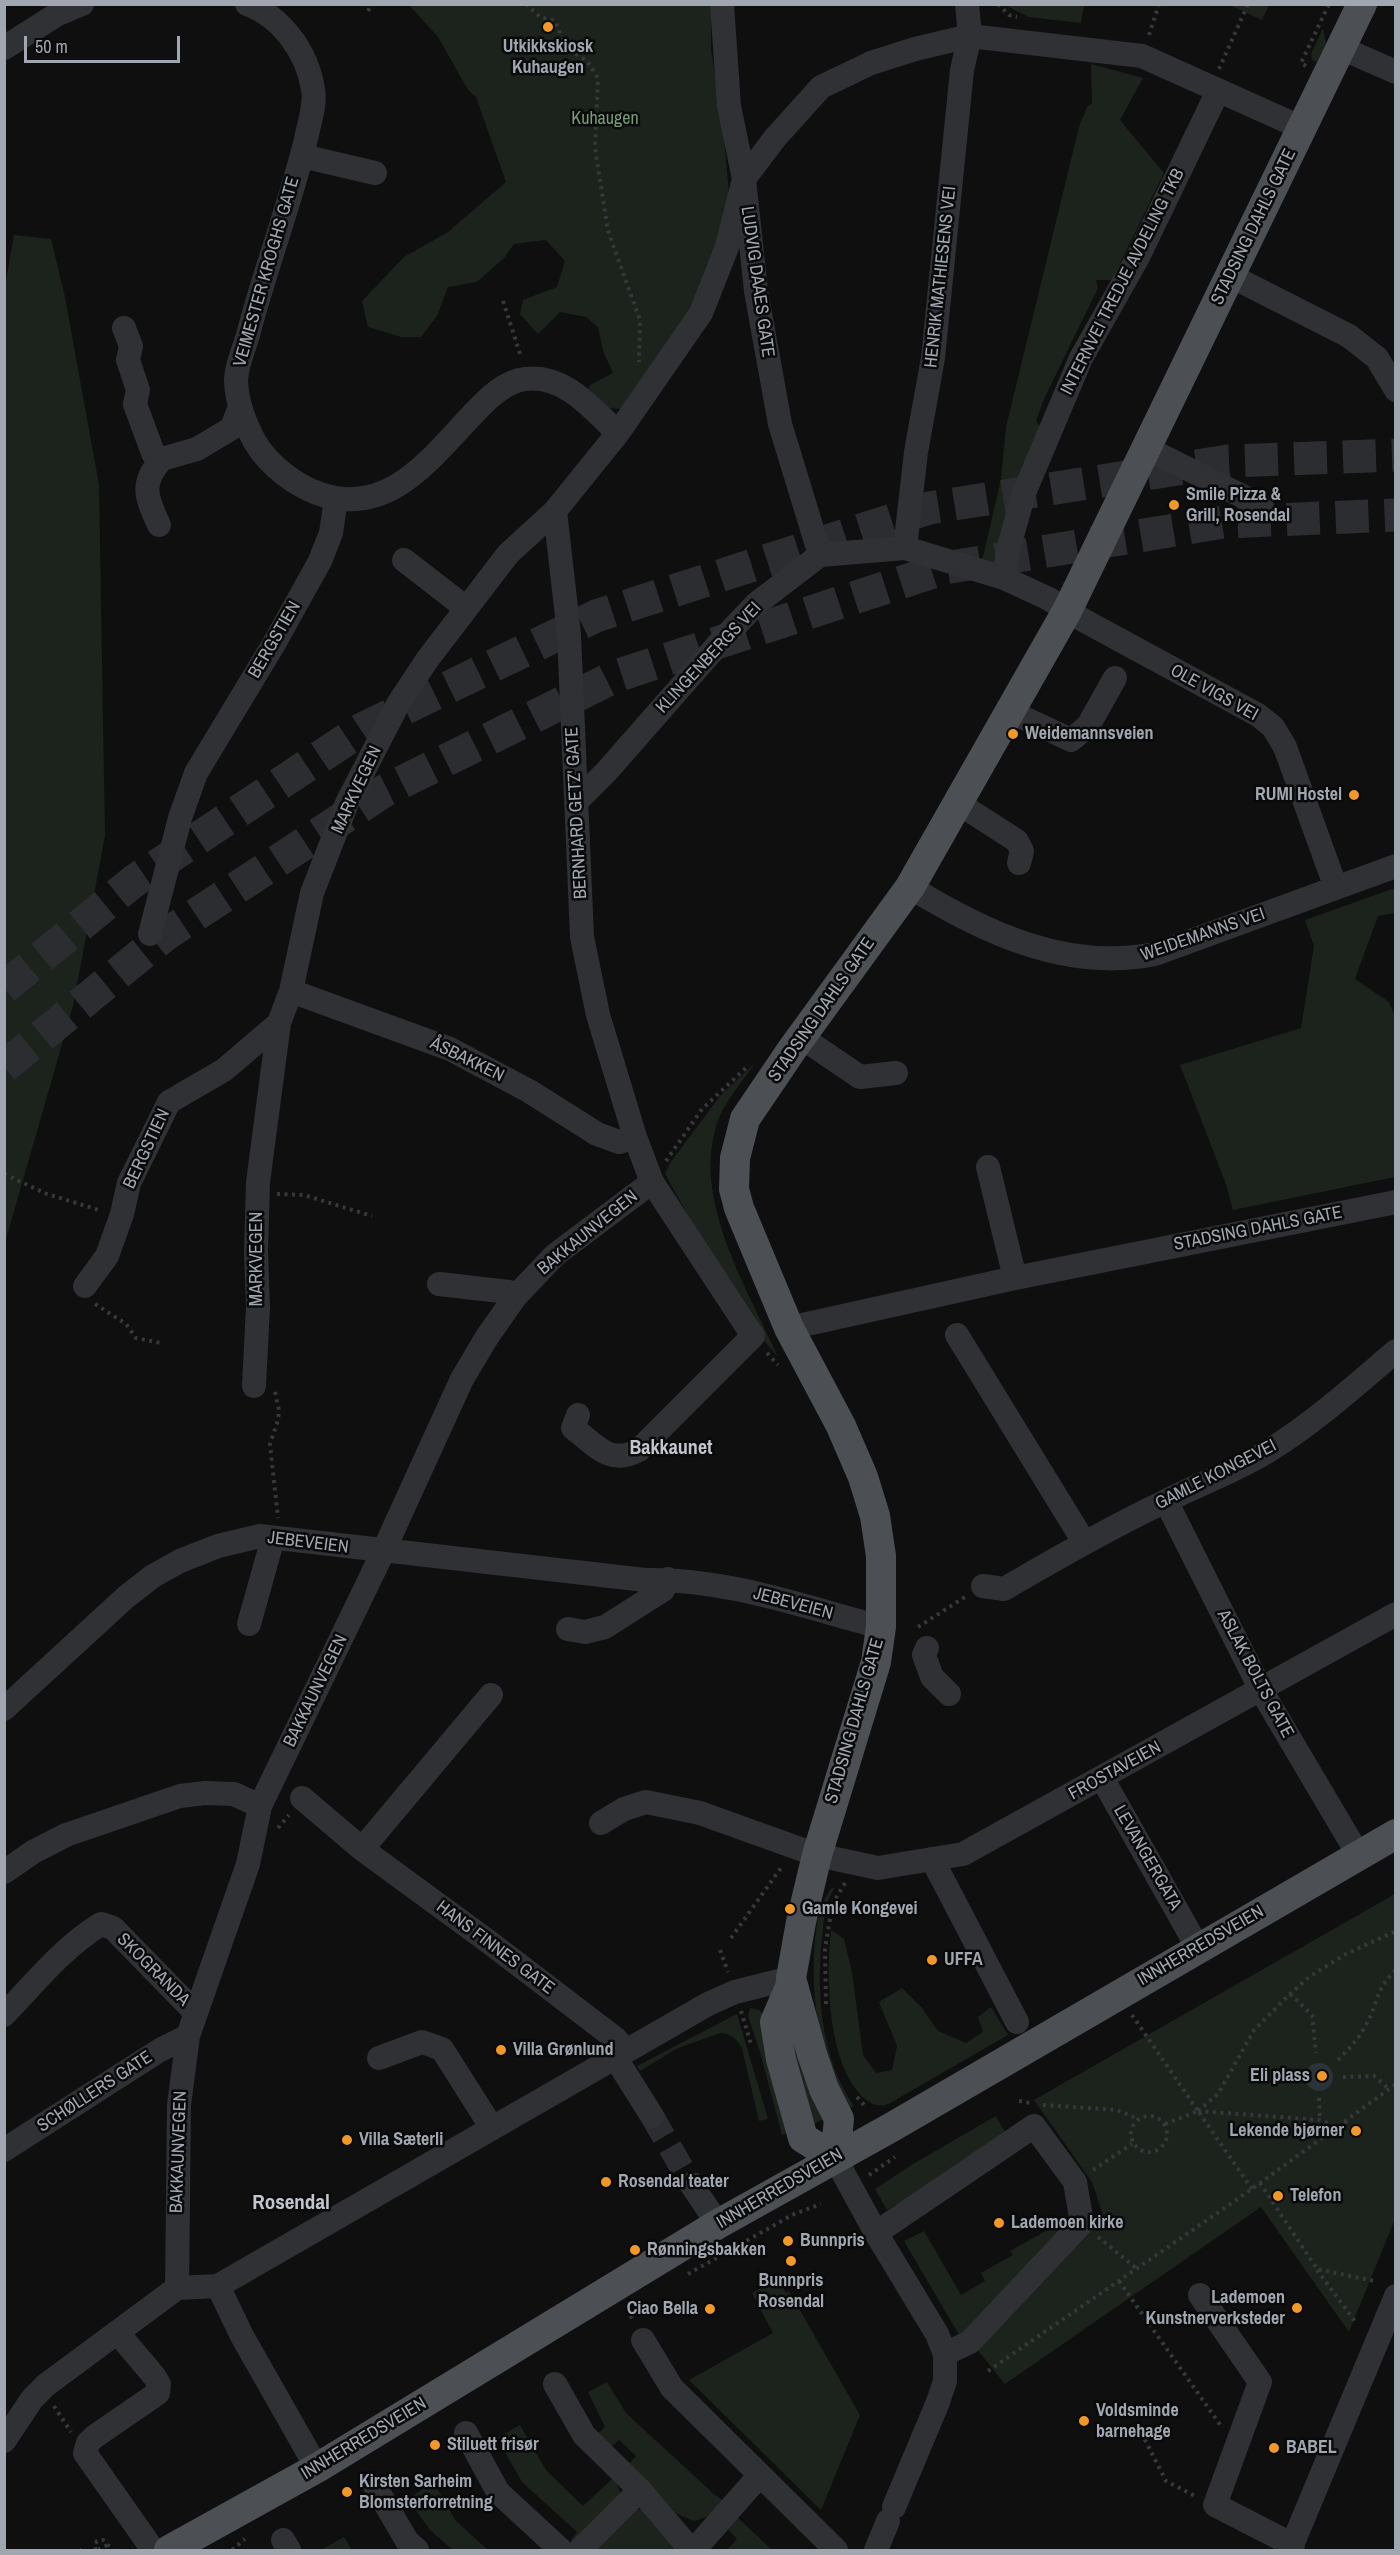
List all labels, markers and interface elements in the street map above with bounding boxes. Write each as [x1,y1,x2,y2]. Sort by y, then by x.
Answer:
marker: Utkikkskiosk Kuhaugen [541,20,555,34]
scale bar [27,24,183,62]
text: 50 m [35,34,68,59]
place label: Utkikkskiosk Kuhaugen [503,36,593,78]
park label: Kuhaugen [571,108,639,130]
street label: STADSING DAHLS GATE [1207,145,1301,309]
street label: INTERNVEI TREDJE AVDELING TKB [1056,165,1190,399]
street label: VEIMESTER KROGHS GATE [230,175,304,369]
street label: HENRIK MATHIESENS VEI [921,185,961,369]
street label: LUDVIG DAAES GATE [736,205,778,359]
place label: Smile Pizza & Grill, Rosendal [1186,484,1290,526]
marker: Smile Pizza & Grill, Rosendal [1167,498,1181,512]
street label: BERGSTIEN [244,598,306,682]
street label: KLINGENBERGS VEI [652,598,766,718]
street label: OLE VIGS VEI [1166,660,1262,726]
place label: Weidemannsveien [1025,723,1154,745]
street label: BERNHARD GETZ' GATE [562,726,592,900]
marker: Weidemannsveien [1006,727,1020,741]
street label: MARKVEGEN [327,743,387,837]
place label: RUMI Hostel [1255,784,1342,806]
marker: RUMI Hostel [1347,788,1361,802]
street label: WEIDEMANNS VEI [1138,904,1268,966]
street label: STADSING DAHLS GATE [764,934,880,1086]
street label: ÅSBAKKEN [427,1033,507,1087]
street label: BERGSTIEN [119,1106,175,1192]
street label: BAKKAUNVEGEN [534,1186,642,1280]
street label: STADSING DAHLS GATE [1172,1202,1344,1256]
street label: MARKVEGEN [246,1212,268,1306]
street label: GAMLE KONGEVEI [1152,1435,1280,1515]
district label: Bakkaunet [630,1437,712,1461]
street label: JEBEVEIEN [266,1527,350,1559]
street label: JEBEVEIEN [751,1583,835,1625]
street label: ASLAK BOLTS GATE [1212,1606,1298,1742]
street label: BAKKAUNVEGEN [280,1631,352,1751]
street label: STADSING DAHLS GATE [821,1636,889,1806]
street label: FROSTAVEIEN [1065,1737,1165,1805]
street label: LEVANGERGATA [1108,1802,1186,1914]
street label: HANS FINNES GATE [432,1897,558,1999]
place label: Gamle Kongevei [802,1898,918,1920]
street label: INNHERREDSVEIEN [1134,1901,1268,1991]
marker: Gamle Kongevei [783,1902,797,1916]
street label: SKOGRANDA [112,1929,194,2011]
place label: UFFA [944,1949,983,1971]
marker: UFFA [925,1953,939,1967]
place label: Villa Grønlund [513,2039,614,2061]
marker: Villa Grønlund [494,2043,508,2057]
street label: SCHØLLERS GATE [34,2047,156,2137]
place label: Eli plass [1250,2065,1310,2087]
marker: Eli plass [1315,2069,1329,2083]
street label: BAKKAUNVEGEN [166,2091,192,2213]
place label: Lekende bjørner [1229,2120,1344,2142]
marker: Lekende bjørner [1349,2124,1363,2138]
place label: Villa Sæterli [359,2129,443,2151]
marker: Villa Sæterli [340,2133,354,2147]
street label: INNHERREDSVEIEN [713,2144,847,2234]
place label: Rosendal teater [618,2171,729,2193]
marker: Rosendal teater [599,2175,613,2189]
place label: Telefon [1290,2185,1341,2207]
marker: Telefon [1271,2189,1285,2203]
district label: Rosendal [252,2190,330,2216]
place label: Lademoen kirke [1011,2212,1123,2234]
marker: Lademoen kirke [992,2216,1006,2230]
place label: Bunnpris [800,2230,865,2252]
marker: Bunnpris [781,2234,795,2248]
place label: Rønningsbakken [647,2239,766,2261]
marker: Rønningsbakken [628,2243,642,2257]
marker: Bunnpris Rosendal [784,2254,798,2268]
place label: Bunnpris Rosendal [758,2270,824,2312]
place label: Lademoen Kunstnerverksteder [1146,2287,1285,2330]
place label: Ciao Bella [627,2298,698,2320]
marker: Lademoen Kunstnerverksteder [1290,2301,1304,2315]
marker: Ciao Bella [703,2302,717,2316]
street label: INNHERREDSVEIEN [298,2393,430,2485]
place label: Voldsminde barnehage [1096,2400,1179,2442]
marker: Voldsminde barnehage [1077,2414,1091,2428]
place label: Stiluett frisør [447,2434,539,2456]
place label: BABEL [1286,2437,1337,2459]
marker: Stiluett frisør [428,2438,442,2452]
marker: BABEL [1267,2441,1281,2455]
place label: Kirsten Sarheim Blomsterforretning [359,2471,493,2514]
marker: Kirsten Sarheim Blomsterforretning [340,2485,354,2499]

